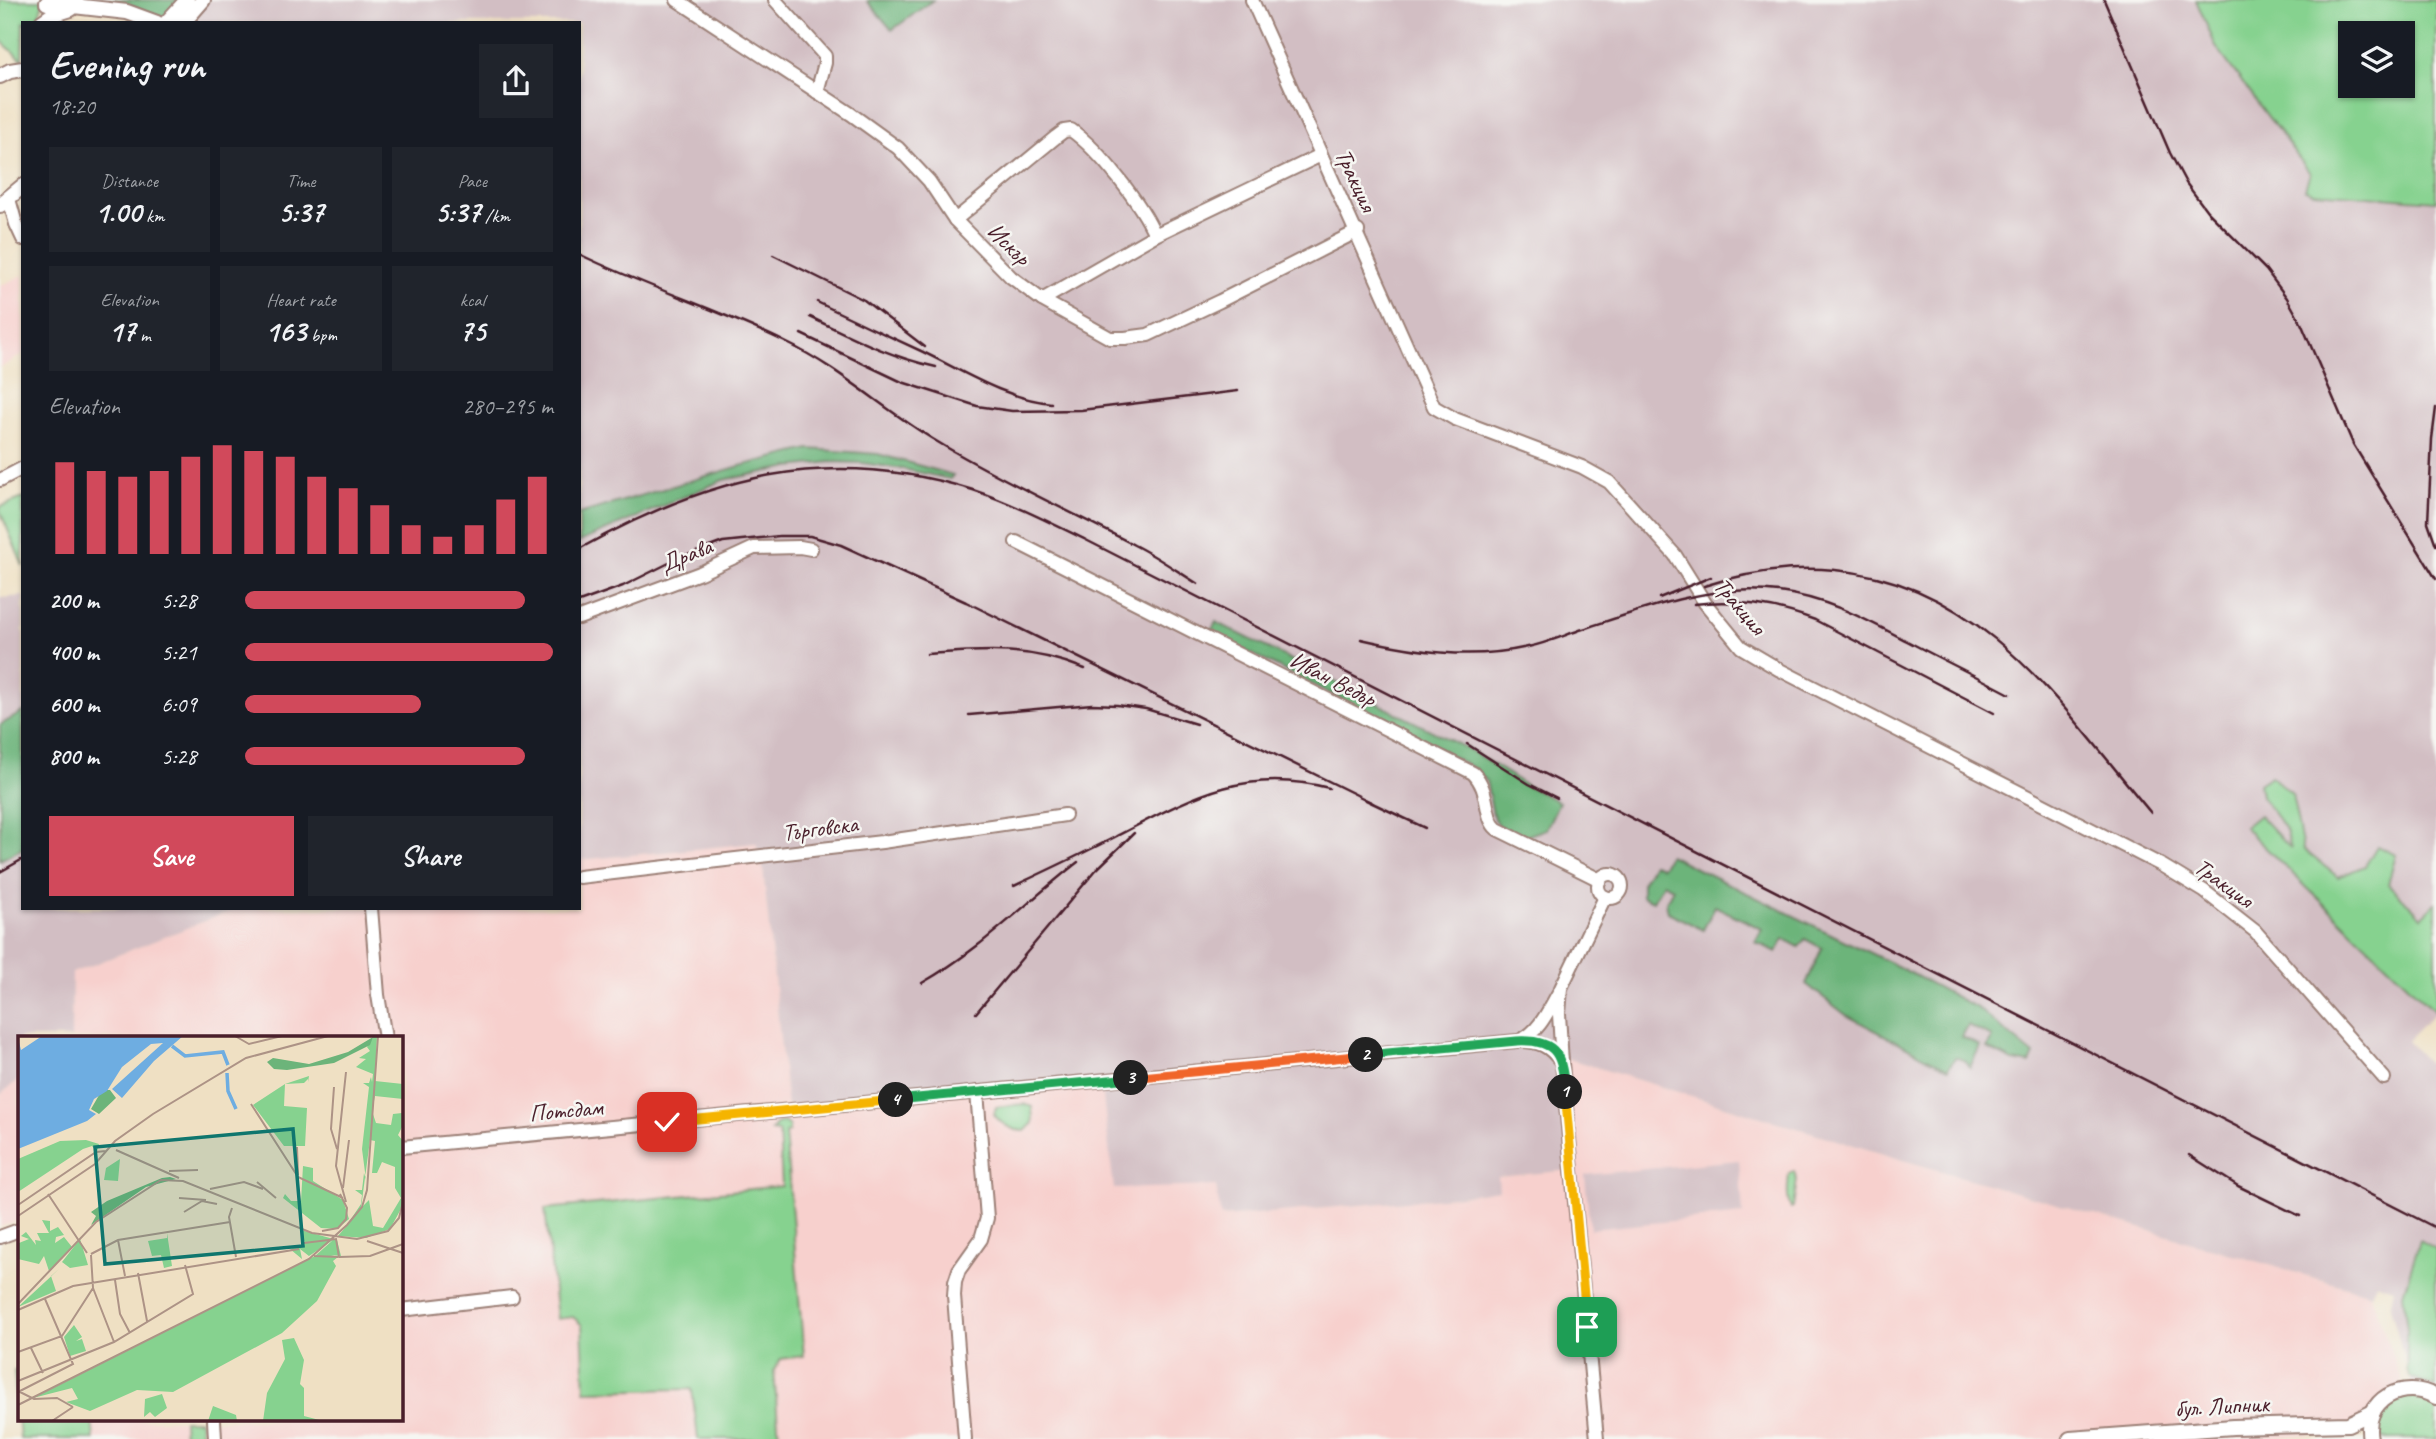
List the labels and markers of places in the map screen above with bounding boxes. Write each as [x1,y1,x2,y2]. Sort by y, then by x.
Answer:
pin: 2 [1348,1038,1384,1072]
pin: 3 [1114,1060,1148,1096]
pin: 1 [1548,1074,1582,1110]
pin: 4 [878,1082,914,1118]
pin [637,1092,697,1152]
pin [1557,1297,1617,1357]

